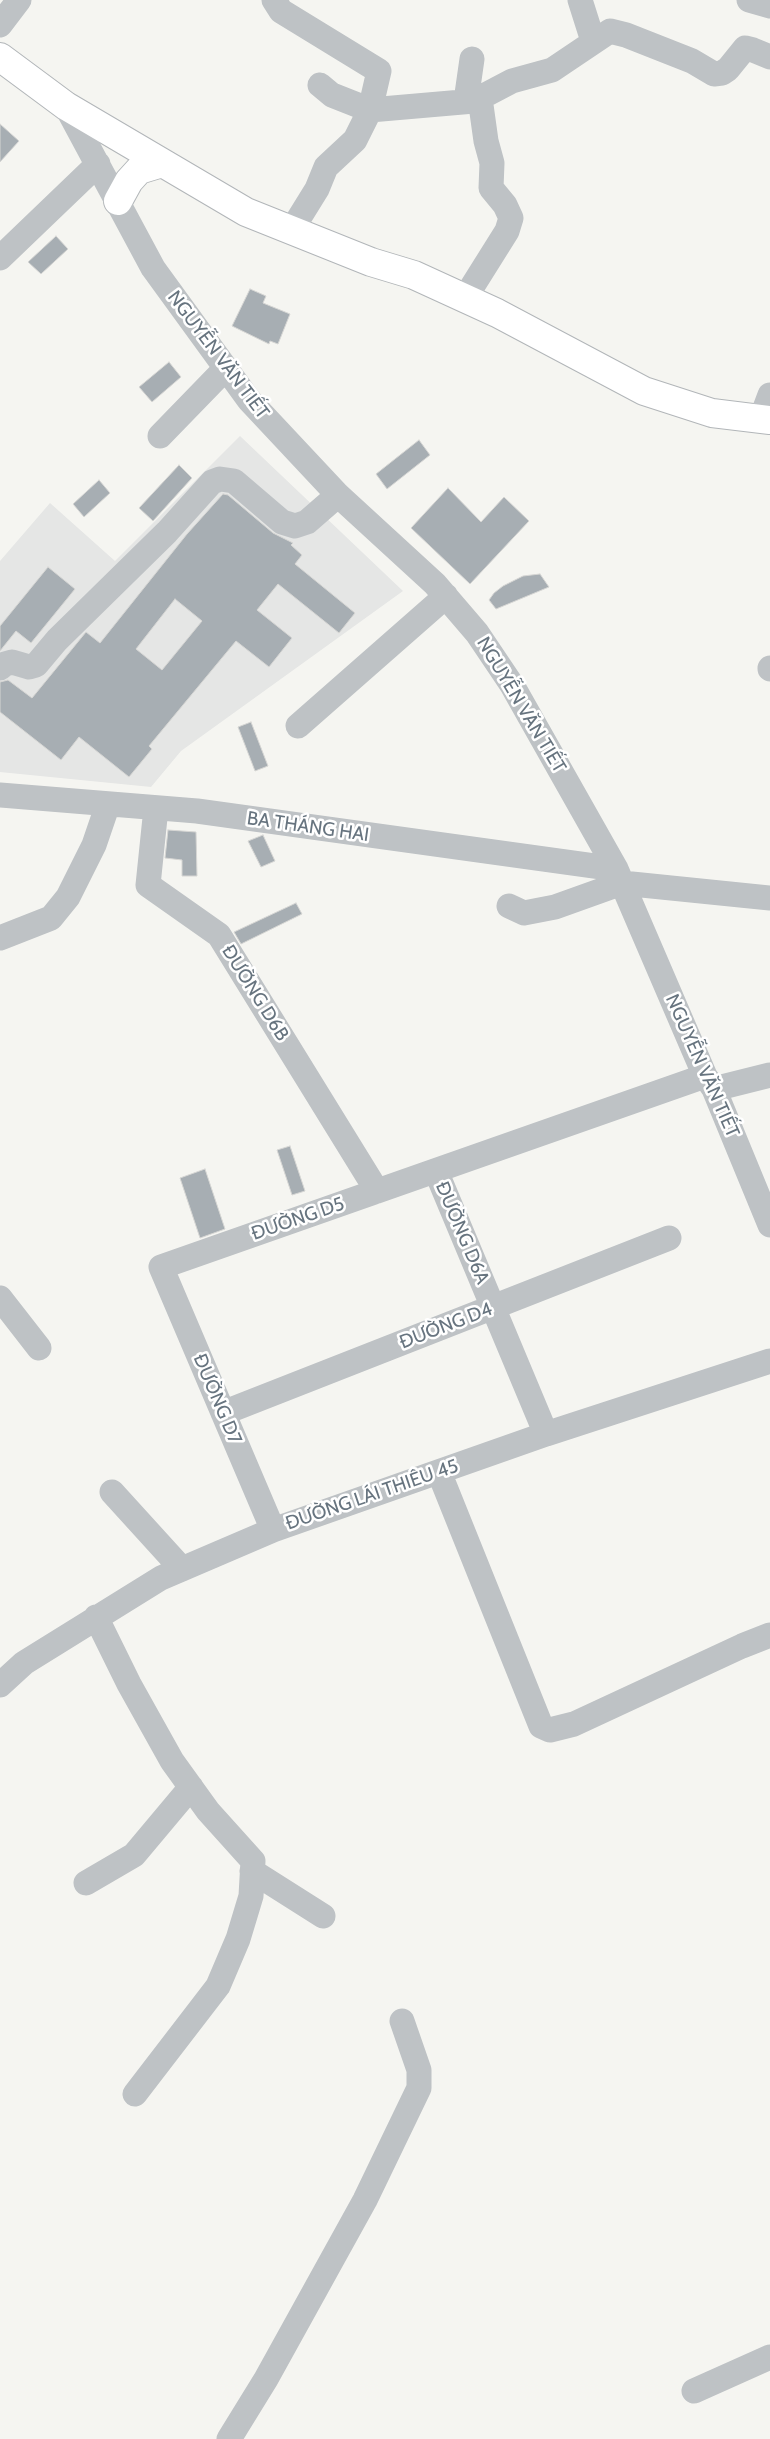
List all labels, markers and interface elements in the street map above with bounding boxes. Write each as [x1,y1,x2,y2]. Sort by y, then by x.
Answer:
street label: NGUYỄN VĂN TIẾT [162,286,274,424]
street label: NGUYỄN VĂN TIẾT [471,633,571,777]
street label: BA THÁNG HAI [246,807,370,847]
street label: ĐƯỜNG D6B [217,941,293,1045]
street label: NGUYỄN VĂN TIẾT [660,991,744,1141]
street label: ĐƯỜNG D6A [430,1178,494,1288]
street label: ĐƯỜNG D5 [249,1192,347,1246]
street label: ĐƯỜNG D4 [396,1298,496,1354]
street label: ĐƯỜNG D7 [188,1350,246,1448]
street label: ĐƯỜNG LÁI THIÊU 45 [283,1455,461,1535]

